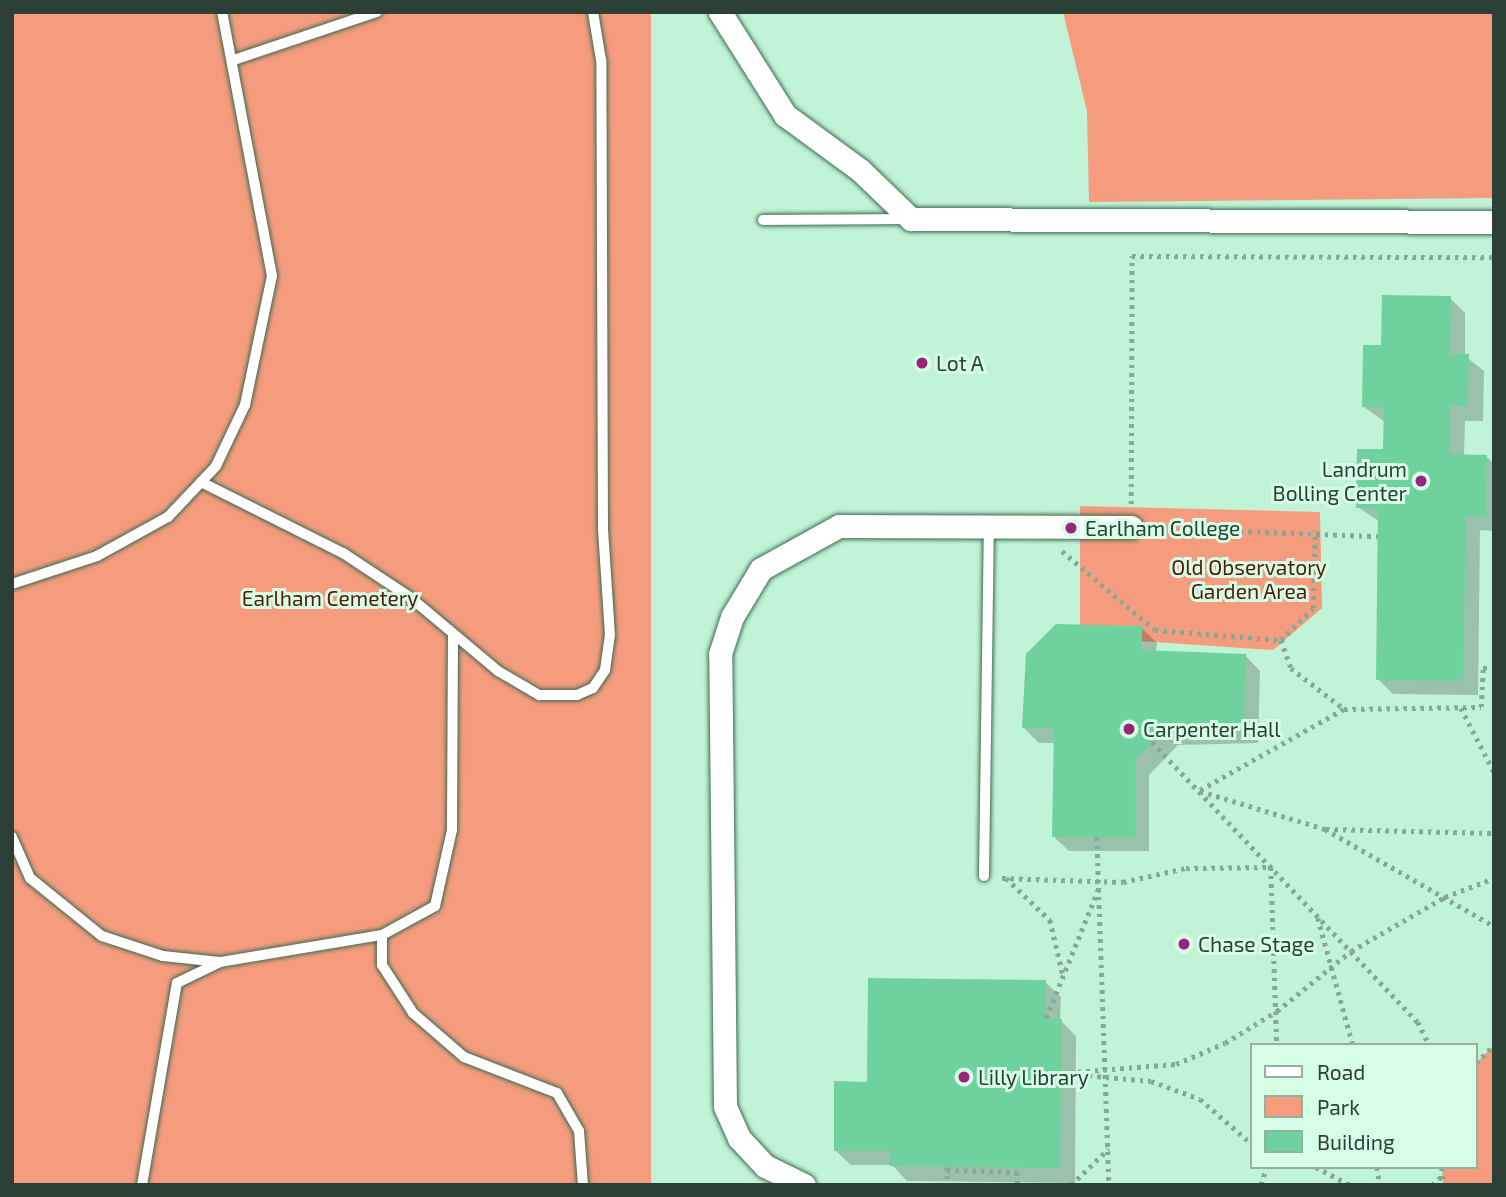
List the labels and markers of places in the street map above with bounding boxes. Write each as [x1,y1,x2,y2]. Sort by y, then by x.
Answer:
place label: Lot A [936,350,984,376]
marker: Lot A [914,355,930,371]
place label: Landrum Bolling Center [1273,456,1407,506]
marker: Landrum Bolling Center [1413,473,1429,489]
place label: Earlham College [1085,515,1240,541]
marker: Earlham College [1063,520,1079,536]
place label: Carpenter Hall [1143,716,1281,742]
marker: Carpenter Hall [1121,721,1137,737]
place label: Chase Stage [1198,931,1314,957]
marker: Chase Stage [1176,936,1192,952]
place label: Lilly Library [978,1064,1089,1090]
marker: Lilly Library [956,1069,972,1085]

